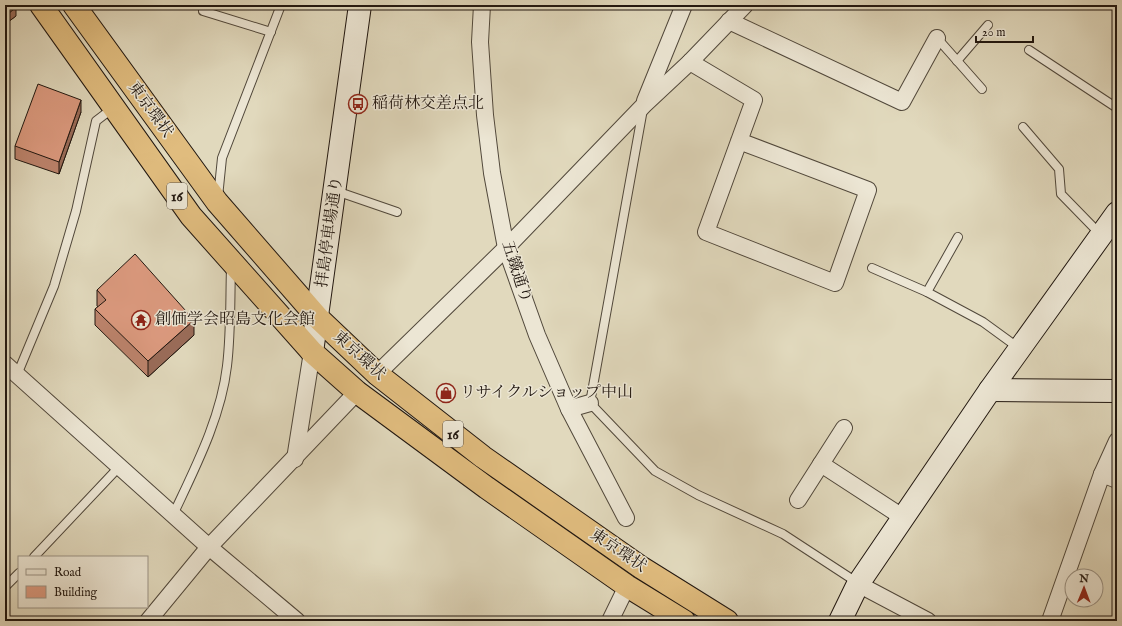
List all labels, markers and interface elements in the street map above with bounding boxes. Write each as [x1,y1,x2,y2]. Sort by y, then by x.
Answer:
scale bar [976,18,1033,44]
text: 20 m [982,25,1005,40]
street label: 東京環状 [123,78,177,142]
bus stop icon: 稲荷林交差点北 [347,93,369,115]
place label: 稲荷林交差点北 [372,94,484,114]
street label: 拝島停車場通り [312,175,348,289]
road number: 16 [167,183,187,209]
street label: 五鐵通り [497,238,535,306]
temple icon: 創価学会昭島文化会館 [130,309,152,331]
place label: 創価学会昭島文化会館 [155,310,315,330]
street label: 東京環状 [329,327,389,385]
shop icon: リサイクルショップ中山 [435,382,457,404]
place label: リサイクルショップ中山 [460,383,633,403]
road number: 16 [443,421,463,447]
street label: 東京環状 [586,525,650,577]
legend [18,556,148,608]
text: Road [54,565,82,580]
north arrow [1064,568,1104,608]
text: N [1078,572,1090,586]
text: Building [54,585,98,600]

